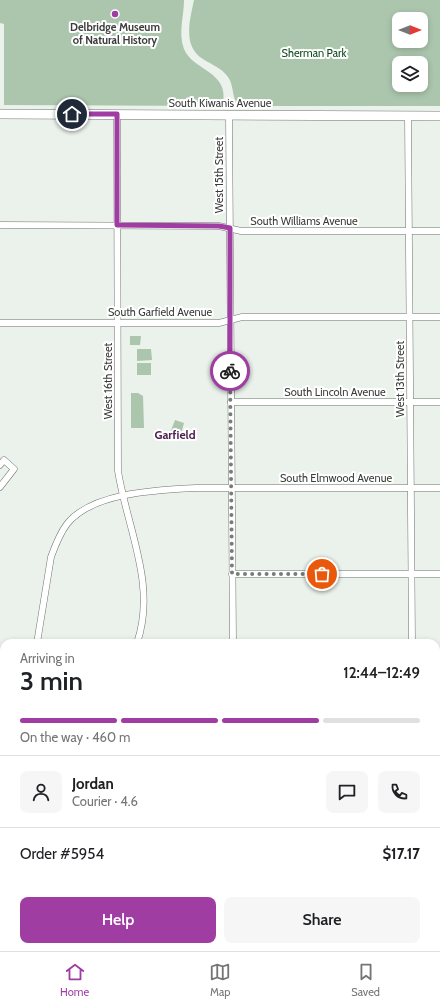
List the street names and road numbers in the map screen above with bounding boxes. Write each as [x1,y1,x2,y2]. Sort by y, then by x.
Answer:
street label: South Kiwanis Avenue [169,96,272,110]
street label: West 15th Street [212,137,226,213]
street label: South Williams Avenue [250,214,358,228]
street label: South Garfield Avenue [108,305,212,319]
street label: West 13th Street [393,341,407,417]
street label: West 16th Street [101,342,115,419]
street label: South Lincoln Avenue [284,385,386,399]
street label: South Elmwood Avenue [280,471,392,485]

